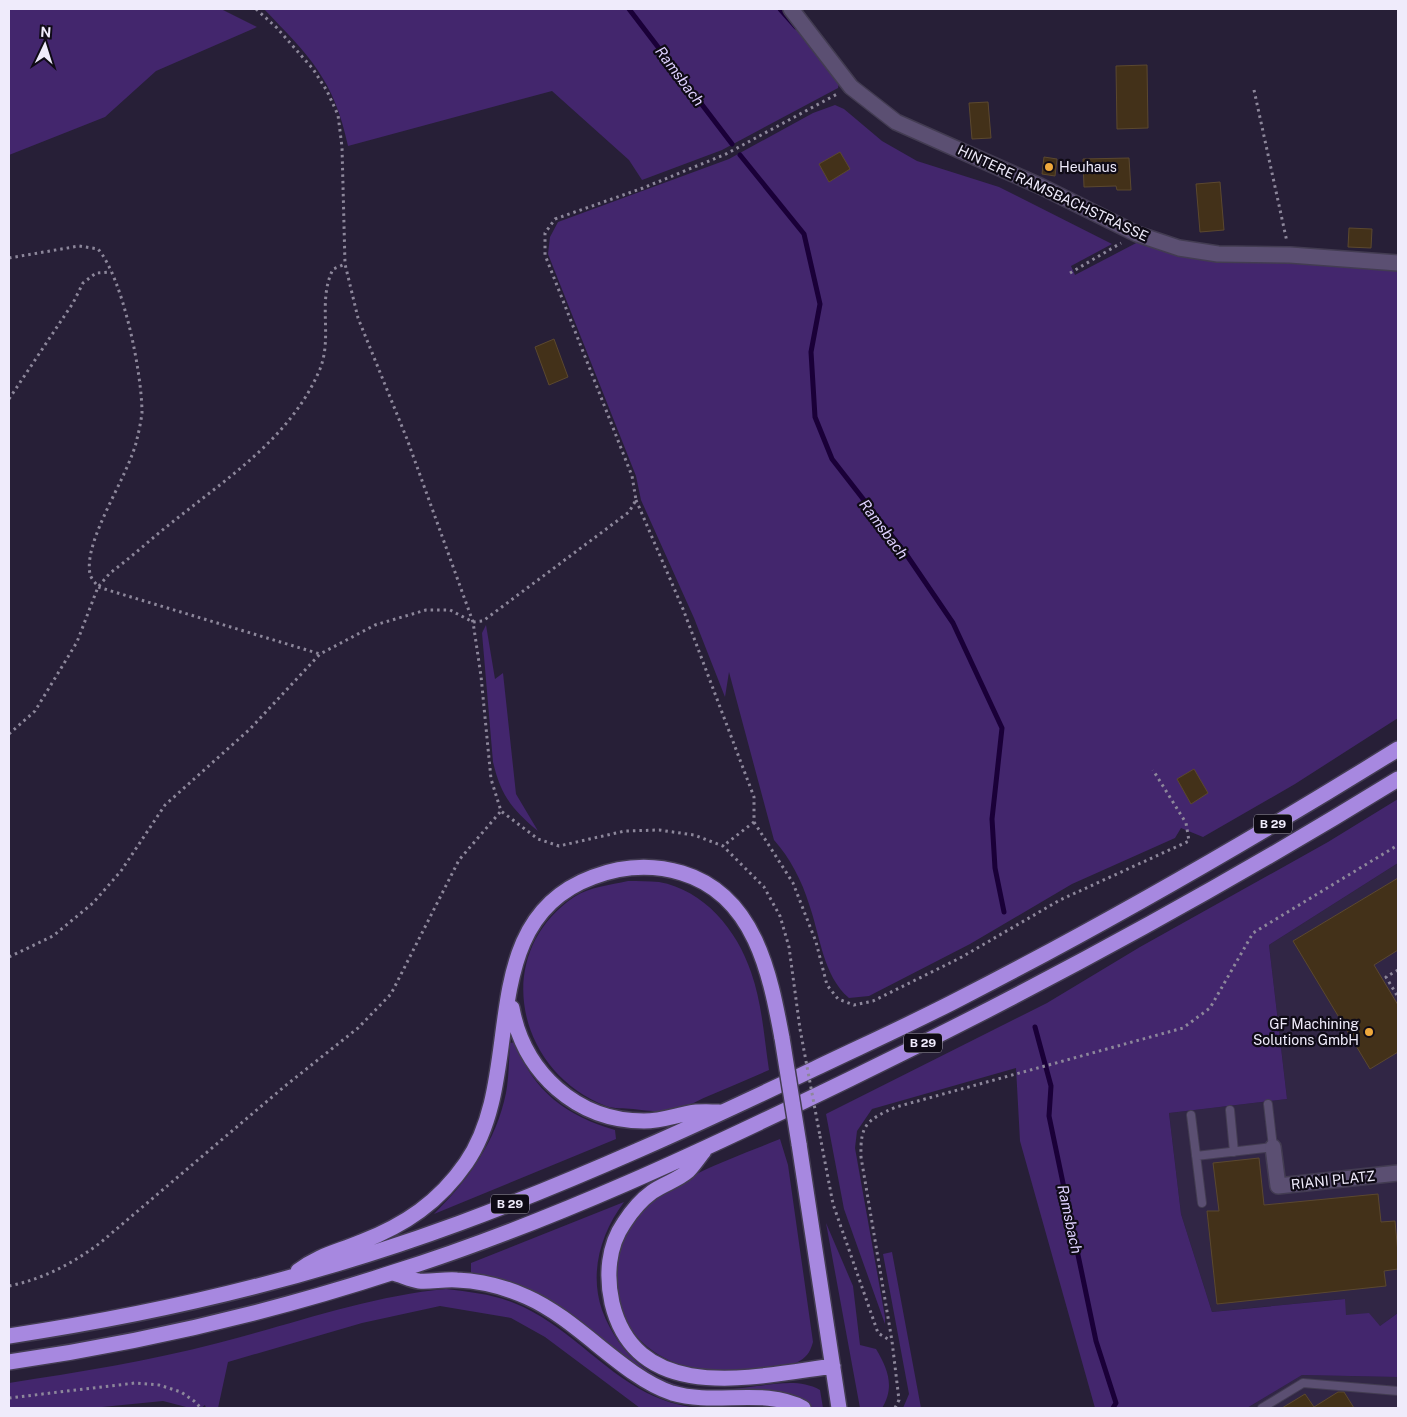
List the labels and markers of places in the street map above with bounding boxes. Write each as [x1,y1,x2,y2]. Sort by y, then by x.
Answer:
place label: Heuhaus [1059,159,1117,175]
marker: Heuhaus [1043,161,1055,173]
place label: GF Machining Solutions GmbH [1253,1016,1359,1048]
marker: GF Machining Solutions GmbH [1363,1026,1375,1038]

